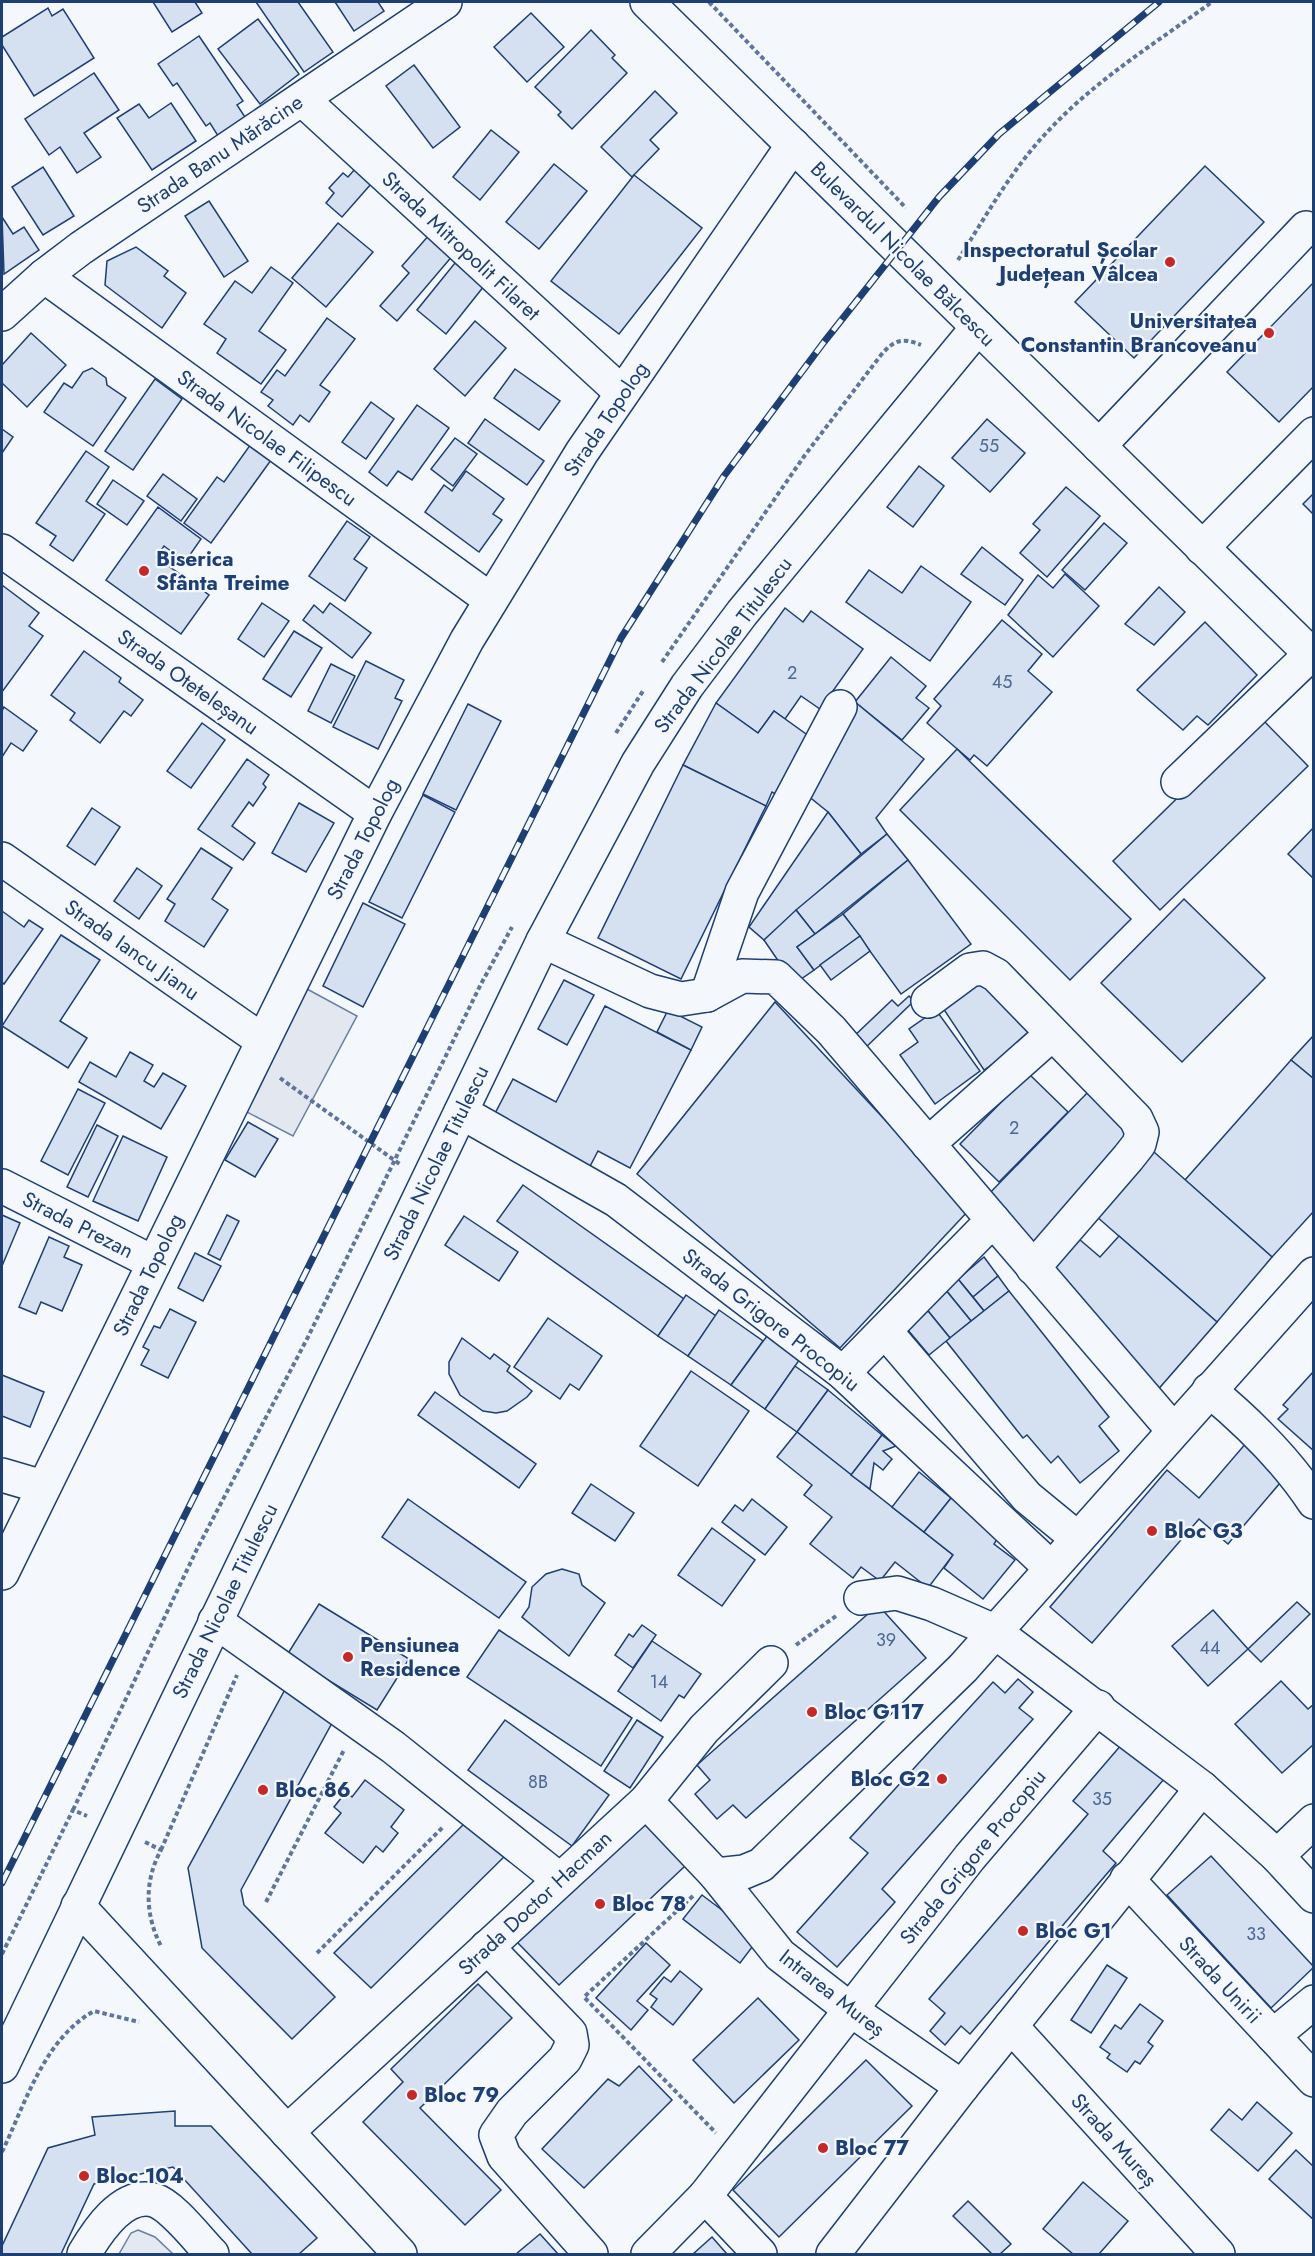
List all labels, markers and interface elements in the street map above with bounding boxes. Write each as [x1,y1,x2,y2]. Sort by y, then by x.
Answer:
street label: Strada Banu Mărăcine [131,87,309,221]
street label: Bulevardul Nicolae Bălcescu [804,155,1002,353]
street label: Strada Mitropolit Filaret [375,165,547,327]
place label: Inspectoratul Școlar Județean Vâlcea [963,235,1158,289]
marker: Inspectoratul Școlar Județean Vâlcea [1163,255,1177,269]
place label: Universitatea Constantin Brancoveanu [1021,306,1257,360]
marker: Universitatea Constantin Brancoveanu [1262,326,1276,340]
street label: Strada Topolog [556,355,656,483]
street label: Strada Nicolae Filipescu [171,362,363,514]
house number: 55 [979,433,999,459]
place label: Biserica Sfânta Treime [156,544,290,598]
street label: Strada Nicolae Titulescu [647,551,799,739]
marker: Biserica Sfânta Treime [137,564,151,578]
street label: Strada Oteteleșanu [111,622,265,742]
house number: 2 [787,660,797,686]
house number: 45 [992,669,1012,695]
street label: Strada Topolog [319,773,407,905]
street label: Strada Iancu Jianu [58,892,206,1008]
street label: Strada Nicolae Titulescu [376,1060,496,1266]
house number: 2 [1009,1115,1019,1141]
street label: Strada Prezan [17,1184,139,1266]
street label: Strada Topolog [105,1209,191,1341]
street label: Strada Grigore Procopiu [676,1241,866,1399]
street label: Strada Nicolae Titulescu [165,1498,285,1704]
place label: Bloc G3 [1164,1516,1243,1546]
marker: Bloc G3 [1145,1524,1159,1538]
house number: 39 [876,1627,896,1653]
place label: Pensiunea Residence [360,1630,460,1684]
house number: 44 [1200,1635,1221,1661]
marker: Pensiunea Residence [341,1650,355,1664]
house number: 14 [650,1669,668,1695]
place label: Bloc G117 [824,1697,924,1727]
marker: Bloc G117 [805,1705,819,1719]
street label: Strada Grigore Procopiu [893,1763,1053,1951]
place label: Bloc G2 [850,1764,930,1794]
house number: 8B [528,1769,548,1795]
marker: Bloc G2 [935,1772,949,1786]
place label: Bloc 86 [275,1775,351,1805]
marker: Bloc 86 [256,1783,270,1797]
house number: 35 [1092,1786,1112,1812]
street label: Strada Doctor Hacman [451,1824,619,1982]
place label: Bloc 78 [612,1889,687,1919]
marker: Bloc 78 [593,1897,607,1911]
place label: Bloc G1 [1035,1916,1111,1946]
house number: 33 [1246,1921,1266,1947]
marker: Bloc G1 [1016,1924,1030,1938]
street label: Strada Unirii [1172,1930,1268,2030]
street label: Intrarea Mureș [773,1942,891,2044]
place label: Bloc 79 [424,2080,499,2110]
street label: Strada Mureș [1064,2087,1164,2193]
marker: Bloc 79 [405,2088,419,2102]
place label: Bloc 77 [835,2133,909,2163]
marker: Bloc 77 [816,2141,830,2155]
place label: Bloc 104 [96,2161,184,2191]
marker: Bloc 104 [77,2169,91,2183]

